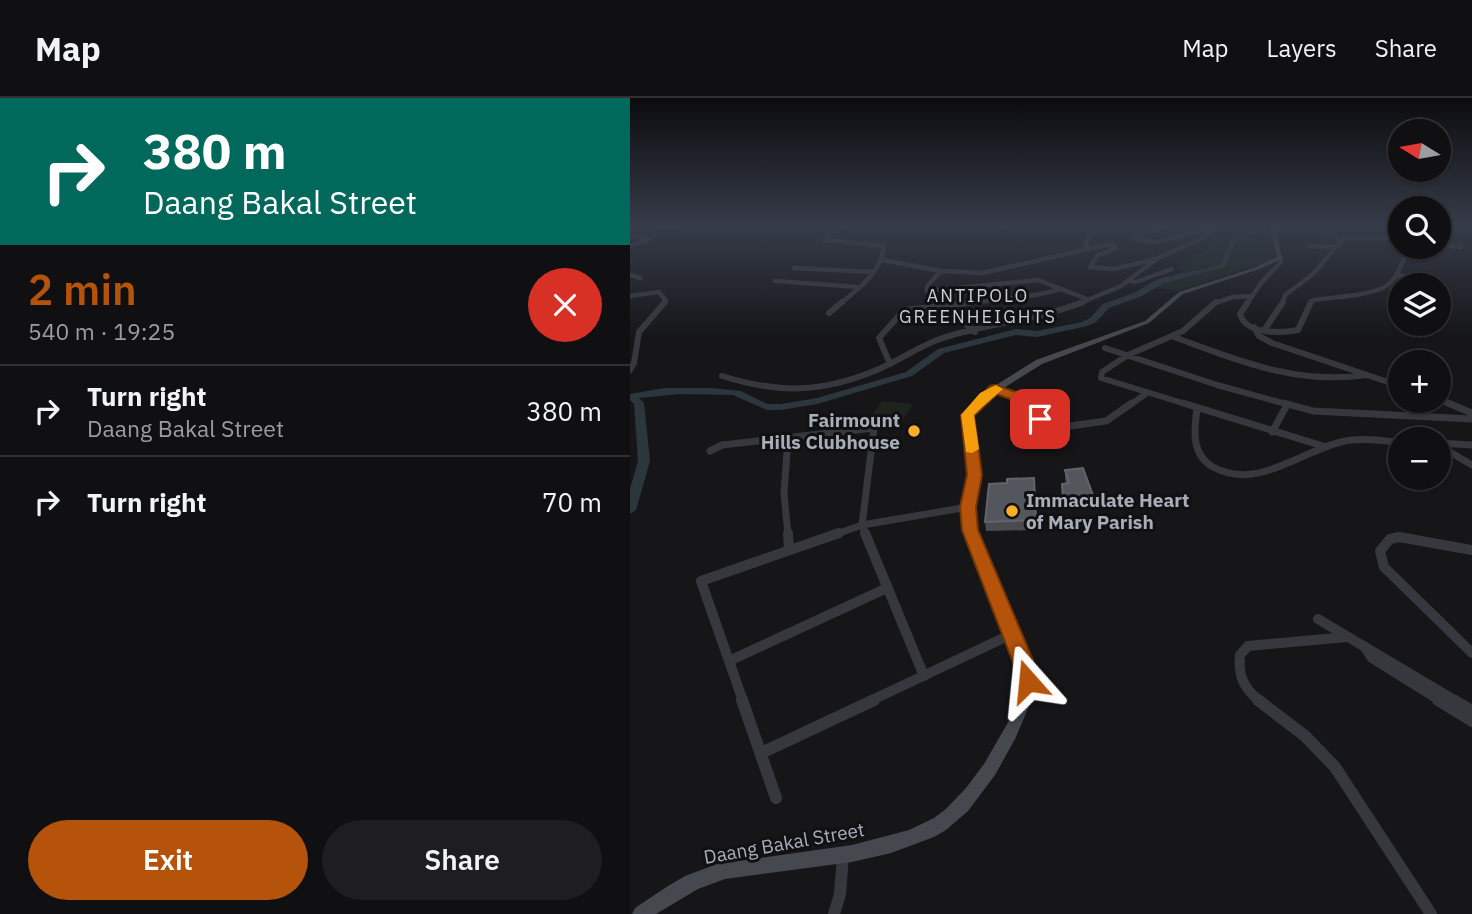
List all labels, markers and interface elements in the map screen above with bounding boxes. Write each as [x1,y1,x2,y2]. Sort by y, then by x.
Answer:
text: Map [35,27,101,70]
text: Map [1182,32,1229,64]
text: Layers [1267,32,1337,64]
text: Share [1375,32,1437,64]
text: 380 m [143,119,287,182]
north arrow [1388,119,1451,182]
map controls [1388,119,1451,490]
icon: right [28,126,119,217]
text: Daang Bakal Street [143,181,417,223]
button: search [1388,196,1451,259]
text: 2 min [28,262,137,317]
button: close [528,268,602,342]
button: layers [1388,273,1451,336]
district label: ANTIPOLO GREENHEIGHTS [899,284,1057,328]
text: 540 m · 19:25 [28,316,175,346]
button: + [1388,350,1451,413]
text: Turn right [87,379,206,413]
pin [1010,389,1070,449]
icon: right [28,392,66,430]
text: 380 m [526,394,602,428]
icon: arrive [1021,400,1059,438]
place label: Fairmount Hills Clubhouse [761,408,900,454]
text: Daang Bakal Street [87,413,284,443]
marker: Fairmount Hills Clubhouse [906,423,922,439]
button: − [1388,427,1451,490]
icon: right [28,483,66,521]
text: Turn right [87,485,206,519]
text: 70 m [542,485,602,519]
place label: Immaculate Heart of Mary Parish [1026,488,1189,534]
marker: Immaculate Heart of Mary Parish [1004,503,1020,519]
position arrow [991,644,1065,718]
street label: Daang Bakal Street [702,817,866,869]
button: Exit [28,820,308,900]
button: Share [322,820,602,900]

